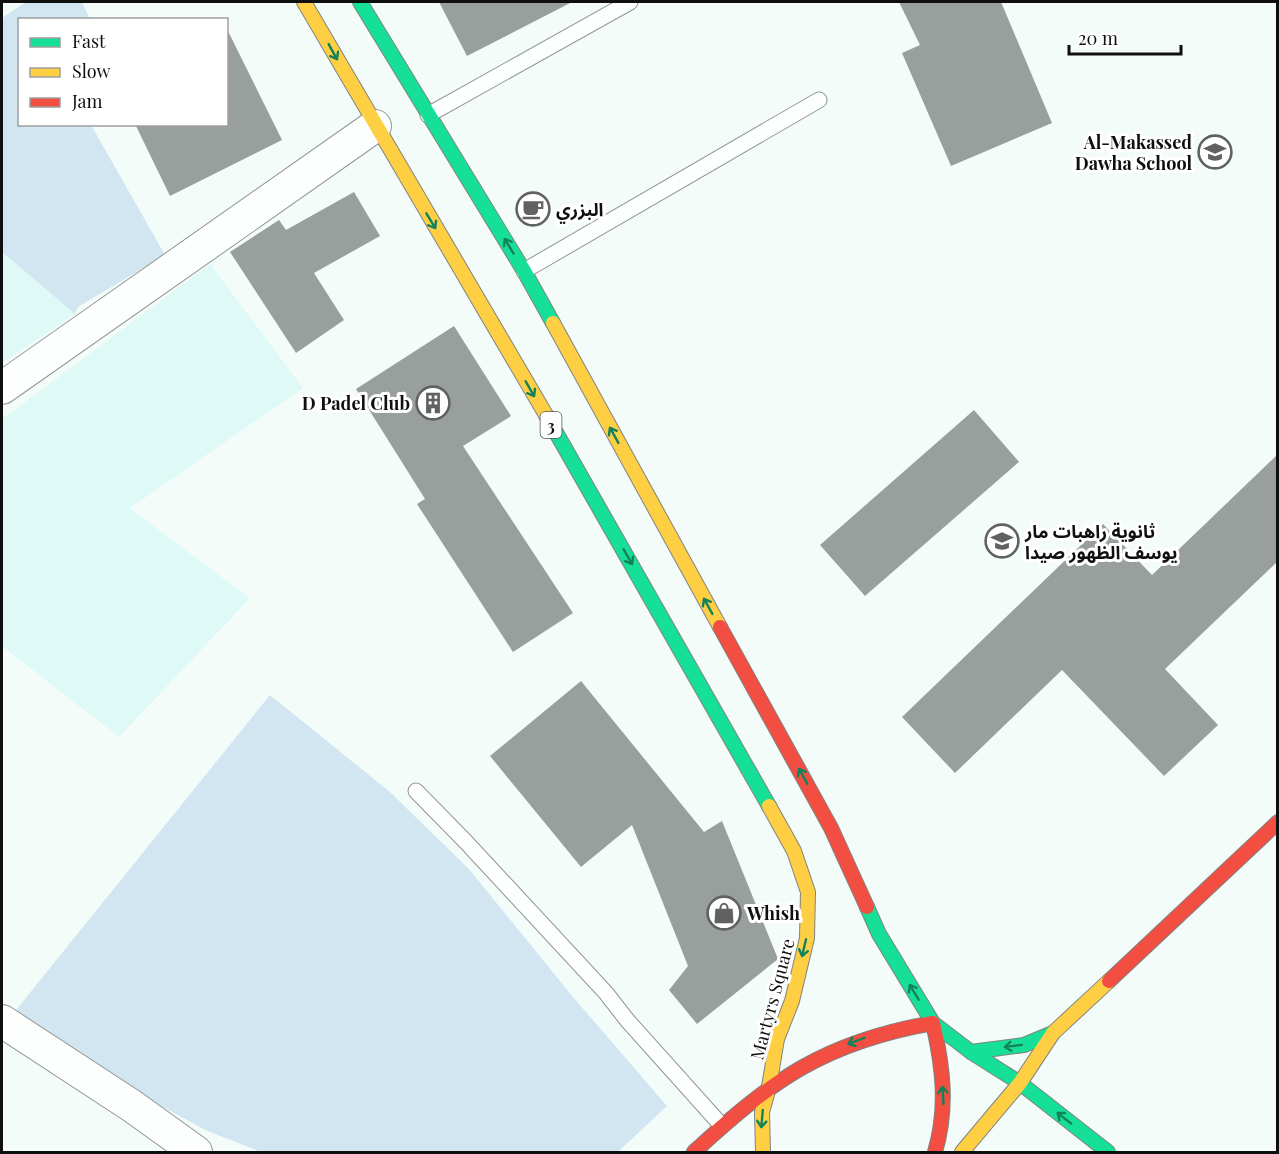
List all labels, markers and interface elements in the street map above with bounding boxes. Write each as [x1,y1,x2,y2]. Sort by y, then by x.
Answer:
legend [18,18,228,126]
scale bar [1069,18,1182,56]
text: 20 m [1078,26,1118,50]
text: Fast [72,29,106,53]
one-way arrow [328,43,339,61]
text: Slow [72,59,110,83]
text: Jam [71,89,102,113]
place label: Al-Makassed Dawha School [1075,130,1192,175]
school or university icon: Al-Makassed Dawha School [1197,134,1233,170]
cafe icon: البزري [515,191,551,227]
place label: البزري [556,197,603,224]
one-way arrow [426,212,438,229]
one-way arrow [502,238,514,255]
one-way arrow [525,380,537,397]
building icon: D Padel Club [415,385,451,421]
place label: D Padel Club [302,391,410,415]
road number: 3 [540,412,562,438]
one-way arrow [608,427,620,444]
place label: ثانوية راهبات مار يوسف الظهور صيدا [1024,519,1178,564]
school or university icon: ثانوية راهبات مار يوسف الظهور صيدا [984,523,1020,559]
one-way arrow [622,548,634,565]
one-way arrow [702,597,713,615]
one-way arrow [796,768,808,785]
shop icon: Whish [706,895,742,931]
place label: Whish [746,901,800,925]
street label: Martyrs Square [744,936,800,1062]
one-way arrow [798,939,810,958]
one-way arrow [908,984,920,1001]
one-way arrow [847,1036,866,1047]
one-way arrow [1004,1041,1024,1052]
one-way arrow [938,1086,949,1105]
one-way arrow [756,1109,767,1129]
one-way arrow [1056,1111,1072,1124]

